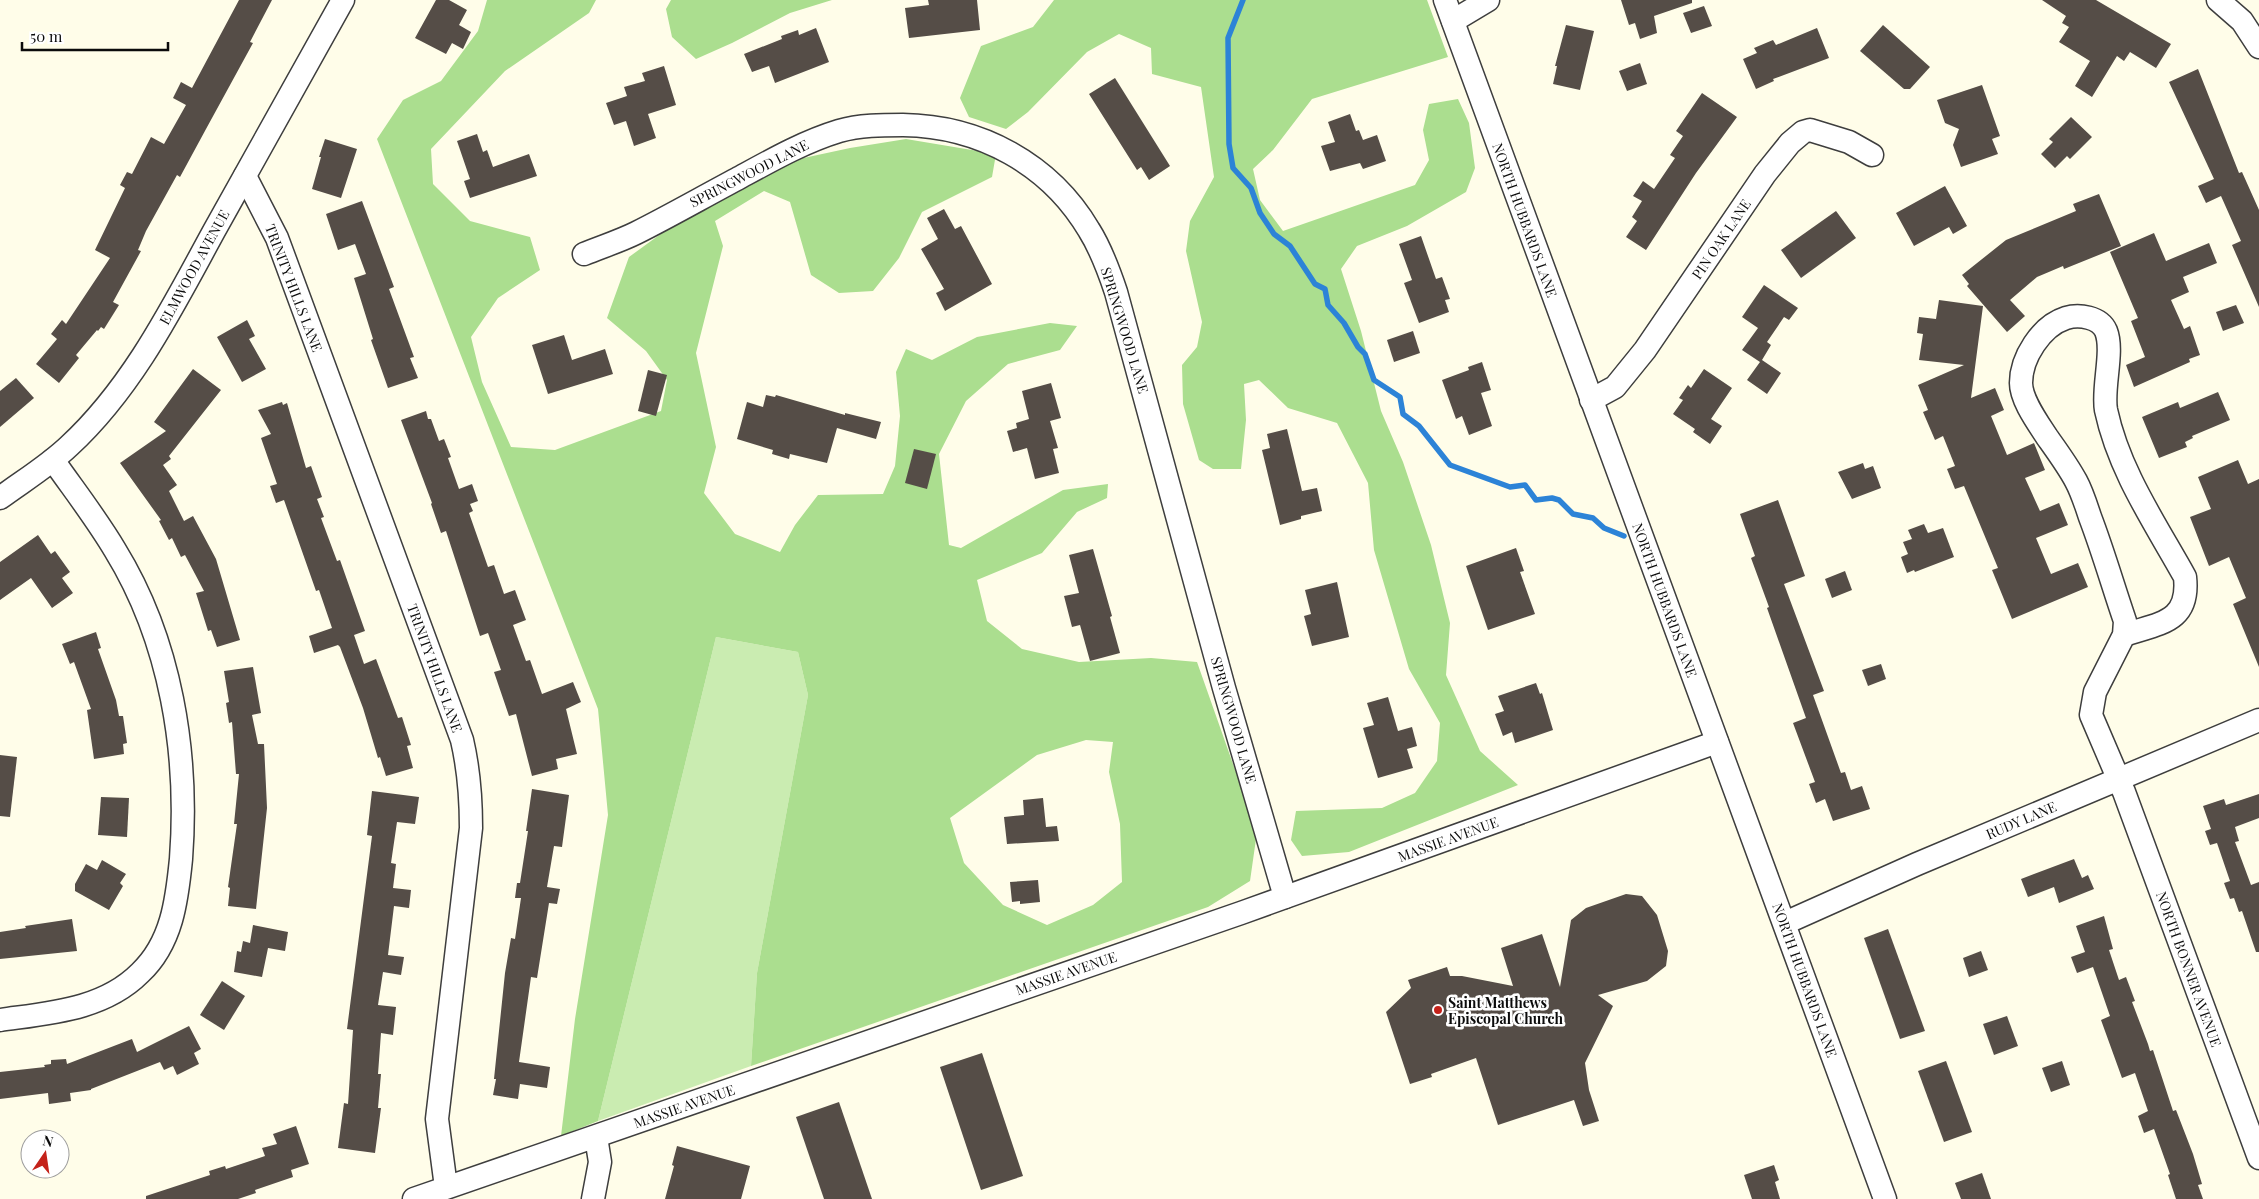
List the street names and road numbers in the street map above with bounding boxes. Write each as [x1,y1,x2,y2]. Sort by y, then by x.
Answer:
street label: SPRINGWOOD LANE [686,135,812,211]
street label: NORTH HUBBARDS LANE [1488,140,1562,300]
street label: PIN OAK LANE [1687,195,1755,283]
street label: ELMWOOD AVENUE [155,206,233,328]
street label: TRINITY HILLS LANE [261,221,327,355]
street label: SPRINGWOOD LANE [1097,265,1153,395]
street label: NORTH HUBBARDS LANE [1628,520,1702,680]
street label: TRINITY HILLS LANE [403,601,467,735]
street label: SPRINGWOOD LANE [1207,654,1261,786]
street label: RUDY LANE [1983,797,2059,843]
street label: MASSIE AVENUE [1395,812,1501,866]
street label: NORTH BONNER AVENUE [2152,888,2226,1050]
street label: NORTH HUBBARDS LANE [1768,900,1842,1060]
street label: MASSIE AVENUE [1013,947,1119,999]
street label: MASSIE AVENUE [631,1080,737,1132]

